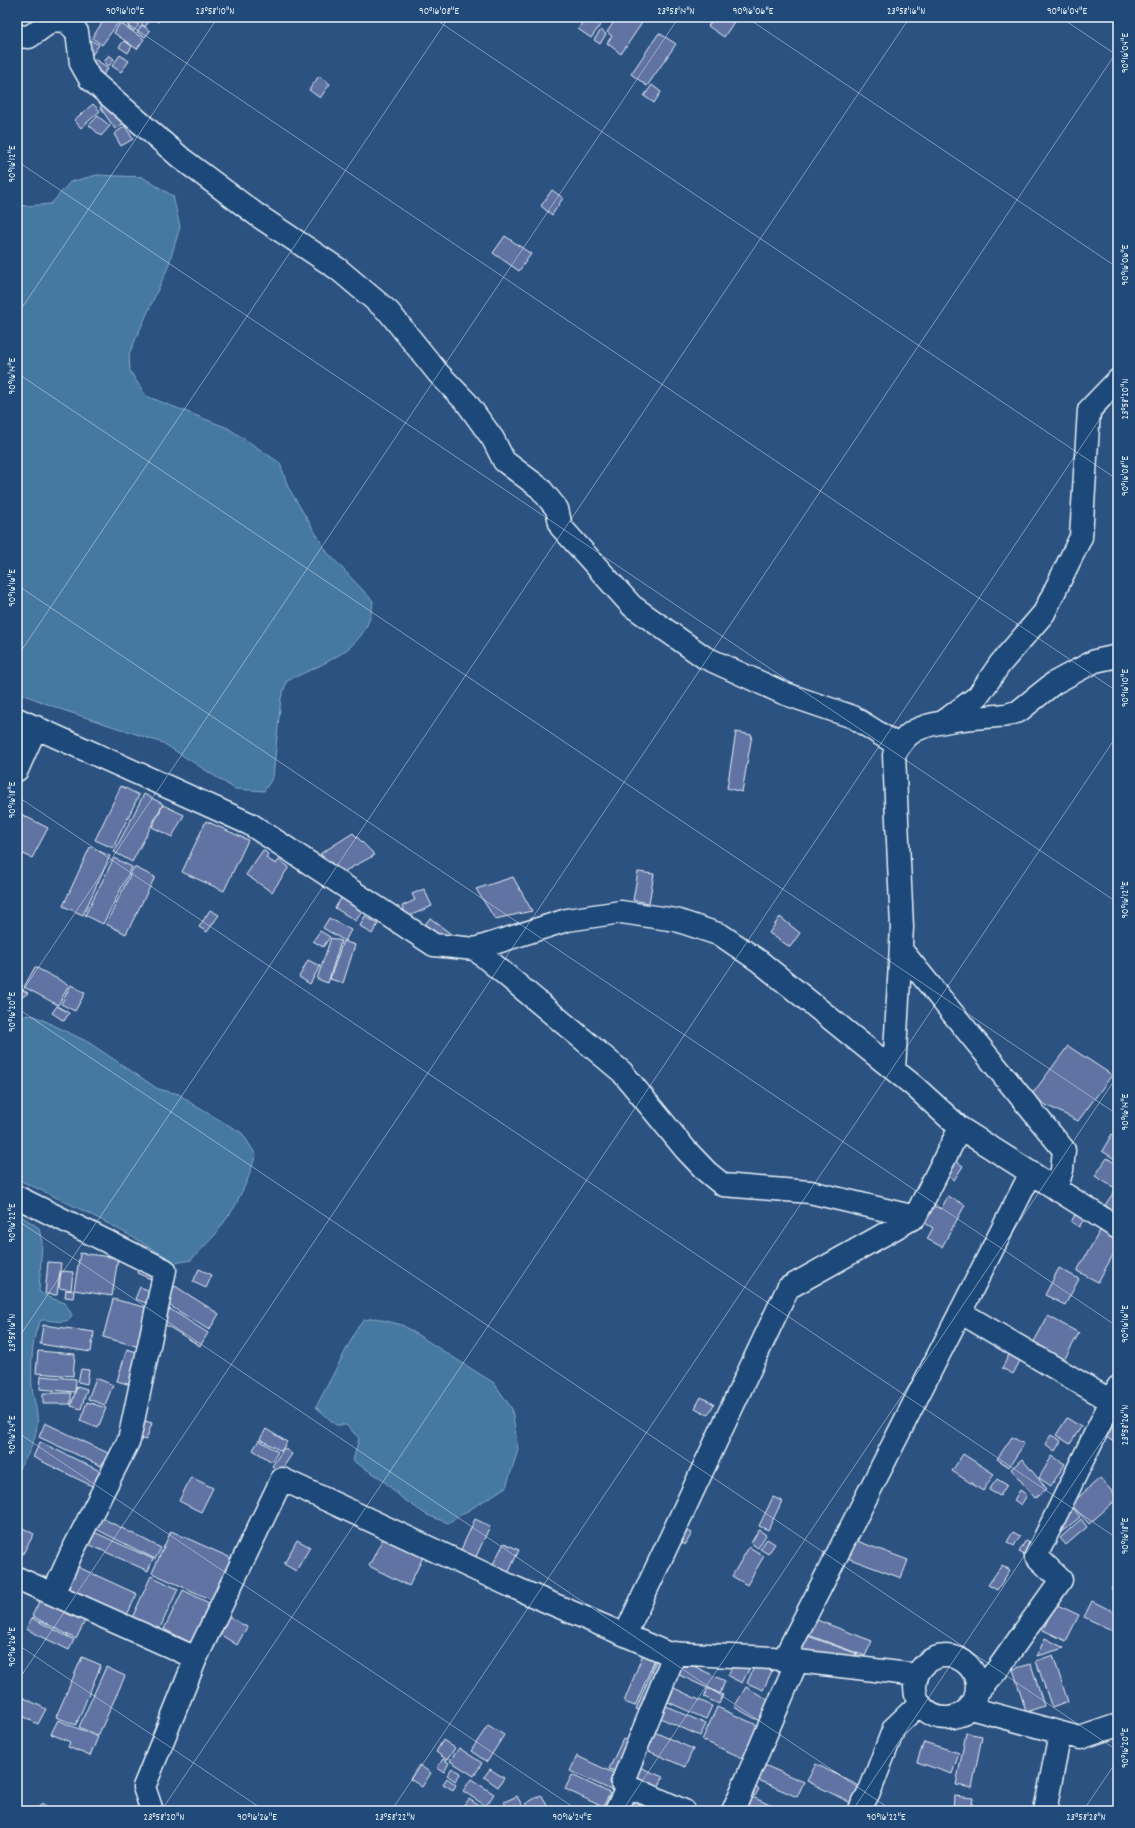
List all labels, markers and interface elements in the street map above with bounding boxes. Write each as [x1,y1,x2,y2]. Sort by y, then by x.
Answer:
text: 90°16'10"E [106,5,144,19]
text: 23°58'10"N [196,5,234,19]
text: 90°16'08"E [419,5,459,19]
text: 23°58'14"N [657,5,695,19]
text: 90°16'06"E [733,5,774,19]
text: 23°58'16"N [887,5,925,19]
text: 90°16'04"E [1047,5,1087,19]
text: 90°16'04"E [1119,33,1133,73]
text: 90°16'12"E [6,145,20,182]
text: 90°16'06"E [1119,244,1133,285]
text: 90°16'14"E [6,357,20,394]
text: 23°58'20"N [1119,378,1133,419]
text: 90°16'08"E [1119,456,1133,496]
text: 90°16'16"E [6,569,20,607]
text: 90°16'10"E [1119,669,1133,707]
text: 90°16'18"E [6,781,20,818]
text: 90°16'12"E [1119,881,1133,918]
text: 90°16'20"E [6,991,20,1032]
text: 90°16'14"E [1119,1093,1133,1130]
text: 90°16'22"E [6,1203,20,1243]
text: 90°16'16"E [1119,1305,1133,1343]
text: 23°58'16"N [6,1314,20,1352]
text: 23°58'26"N [1119,1405,1133,1445]
text: 90°16'24"E [6,1415,20,1454]
text: 90°16'18"E [1119,1517,1133,1554]
text: 90°16'26"E [6,1627,20,1667]
text: 90°16'20"E [1119,1727,1133,1768]
text: 23°58'20"N [144,1811,185,1825]
text: 90°16'26"E [237,1811,277,1825]
text: 23°58'22"N [375,1811,415,1825]
text: 90°16'24"E [553,1811,592,1825]
text: 90°16'22"E [866,1811,906,1825]
text: 23°58'28"N [1066,1811,1106,1825]

